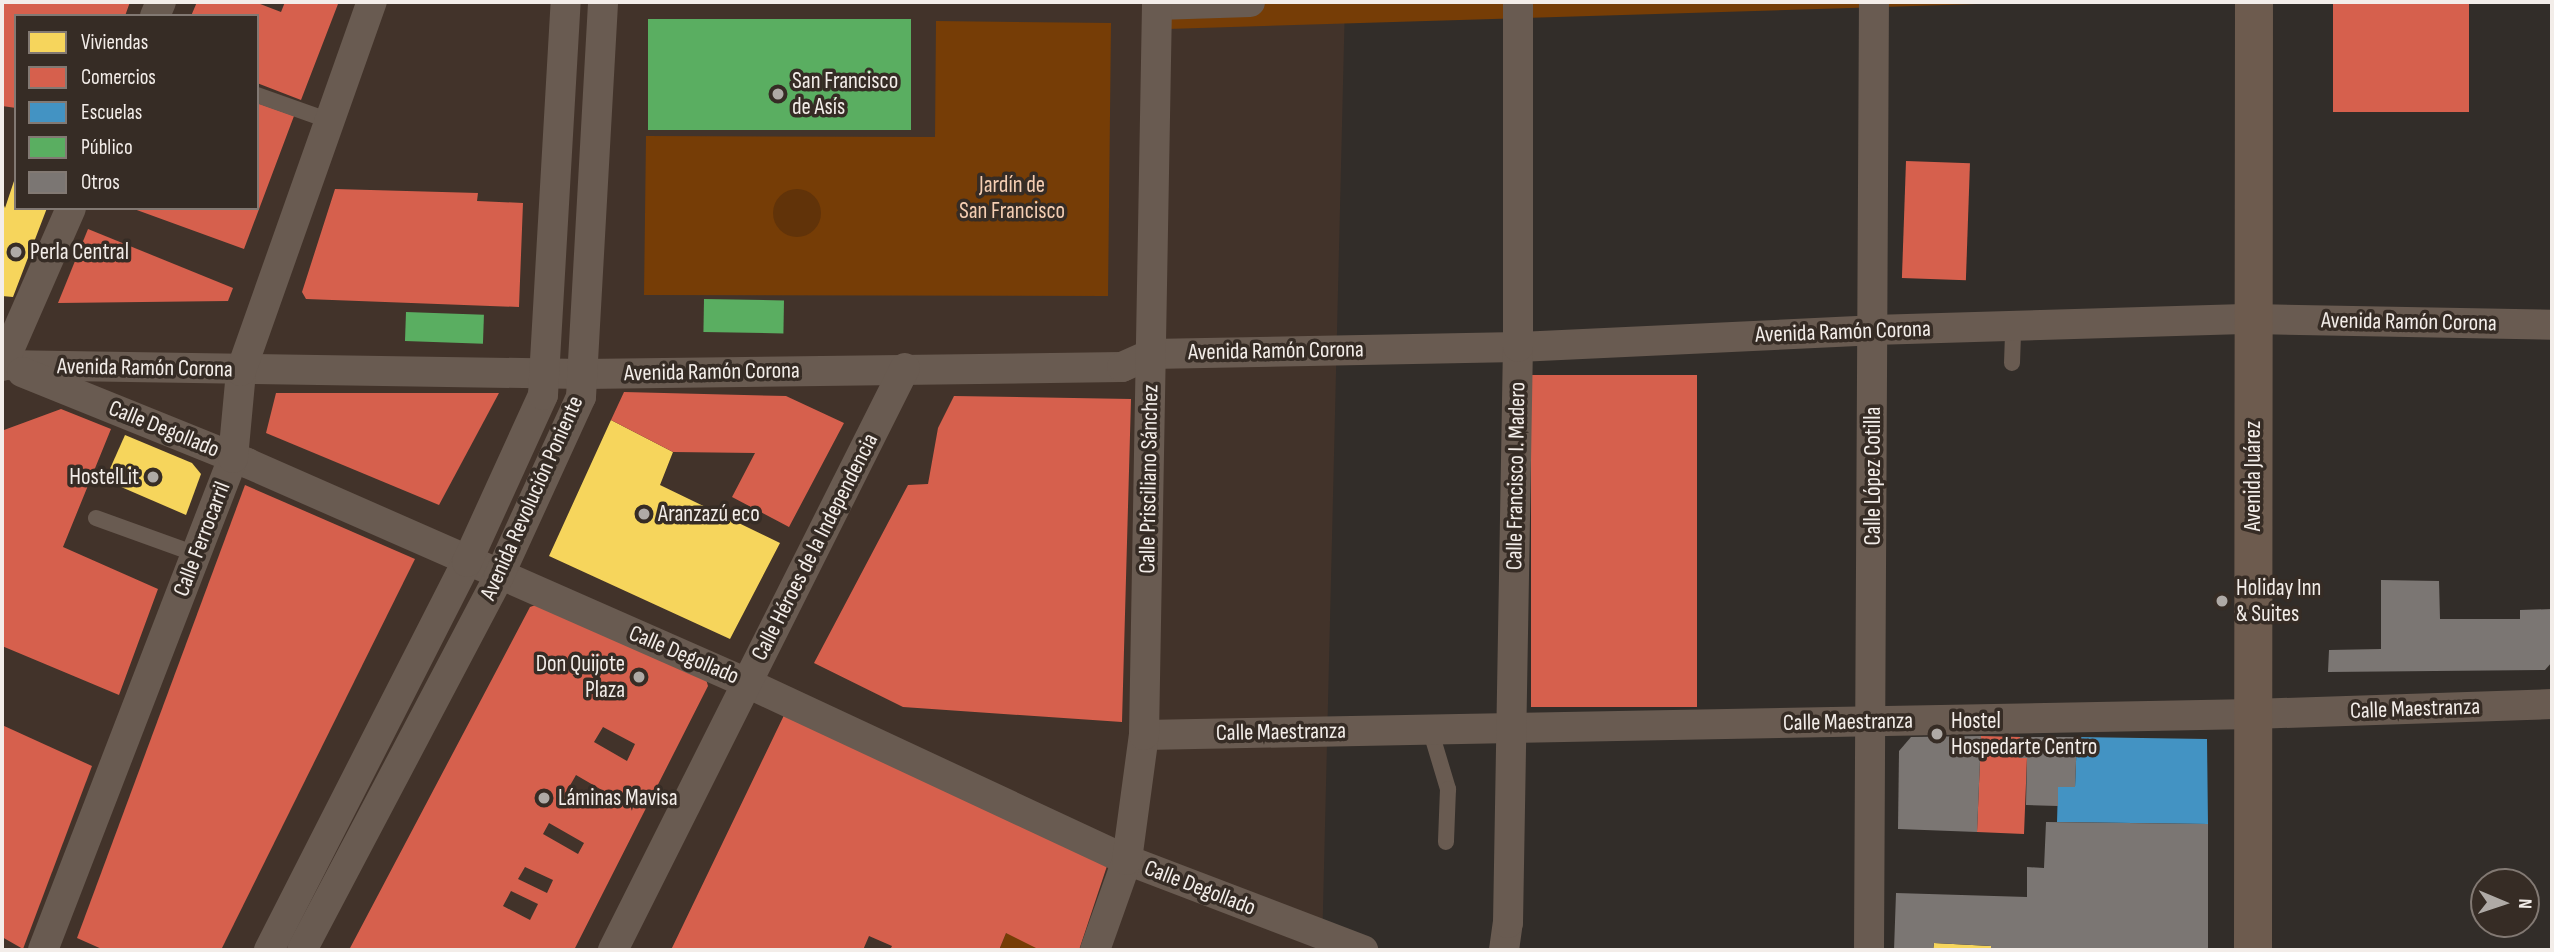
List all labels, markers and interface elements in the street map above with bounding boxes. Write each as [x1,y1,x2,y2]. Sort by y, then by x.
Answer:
legend [14,14,259,210]
text: Viviendas [81,30,148,55]
text: Comercios [81,65,156,90]
place label: San Francisco de Asís [792,67,898,121]
marker: San Francisco de Asís [770,86,786,102]
text: Escuelas [81,100,142,125]
text: Público [81,135,133,160]
text: Otros [81,170,120,195]
park label: Jardín de San Francisco [959,171,1065,225]
place label: Perla Central [30,238,129,266]
marker: Perla Central [8,244,24,260]
street label: Avenida Ramón Corona [2321,307,2497,337]
street label: Avenida Ramón Corona [1755,315,1931,349]
street label: Avenida Ramón Corona [1188,336,1364,366]
street label: Avenida Ramón Corona [57,353,233,383]
street label: Avenida Ramón Corona [624,357,800,387]
street label: Calle Francisco I. Madero [1501,382,1531,570]
street label: Calle Prisciliano Sánchez [1134,384,1164,574]
street label: Avenida Revolución Poniente [475,392,589,604]
street label: Calle Degollado [105,394,223,464]
street label: Calle López Cotilla [1859,407,1887,545]
street label: Avenida Juárez [2239,421,2267,531]
street label: Calle Héroes de la Independencia [746,429,884,665]
place label: HostelLit [69,463,139,491]
marker: HostelLit [145,469,161,485]
street label: Calle Ferrocarril [168,478,236,600]
place label: Aranzazú eco [658,500,760,528]
marker: Aranzazú eco [636,506,652,522]
place label: Holiday Inn & Suites [2236,574,2321,628]
marker: Holiday Inn & Suites [2214,593,2230,609]
street label: Calle Degollado [625,619,743,691]
place label: Don Quijote Plaza [536,650,625,704]
marker: Don Quijote Plaza [631,669,647,685]
street label: Calle Maestranza [2349,693,2481,725]
street label: Calle Maestranza [1783,707,1913,737]
place label: Hostel Hospedarte Centro [1951,707,2097,761]
street label: Calle Maestranza [1216,717,1346,747]
marker: Hostel Hospedarte Centro [1929,726,1945,742]
place label: Láminas Mavisa [558,784,678,812]
marker: Láminas Mavisa [536,790,552,806]
street label: Calle Degollado [1141,854,1259,922]
north arrow [2470,868,2540,938]
text: N [2513,898,2536,909]

